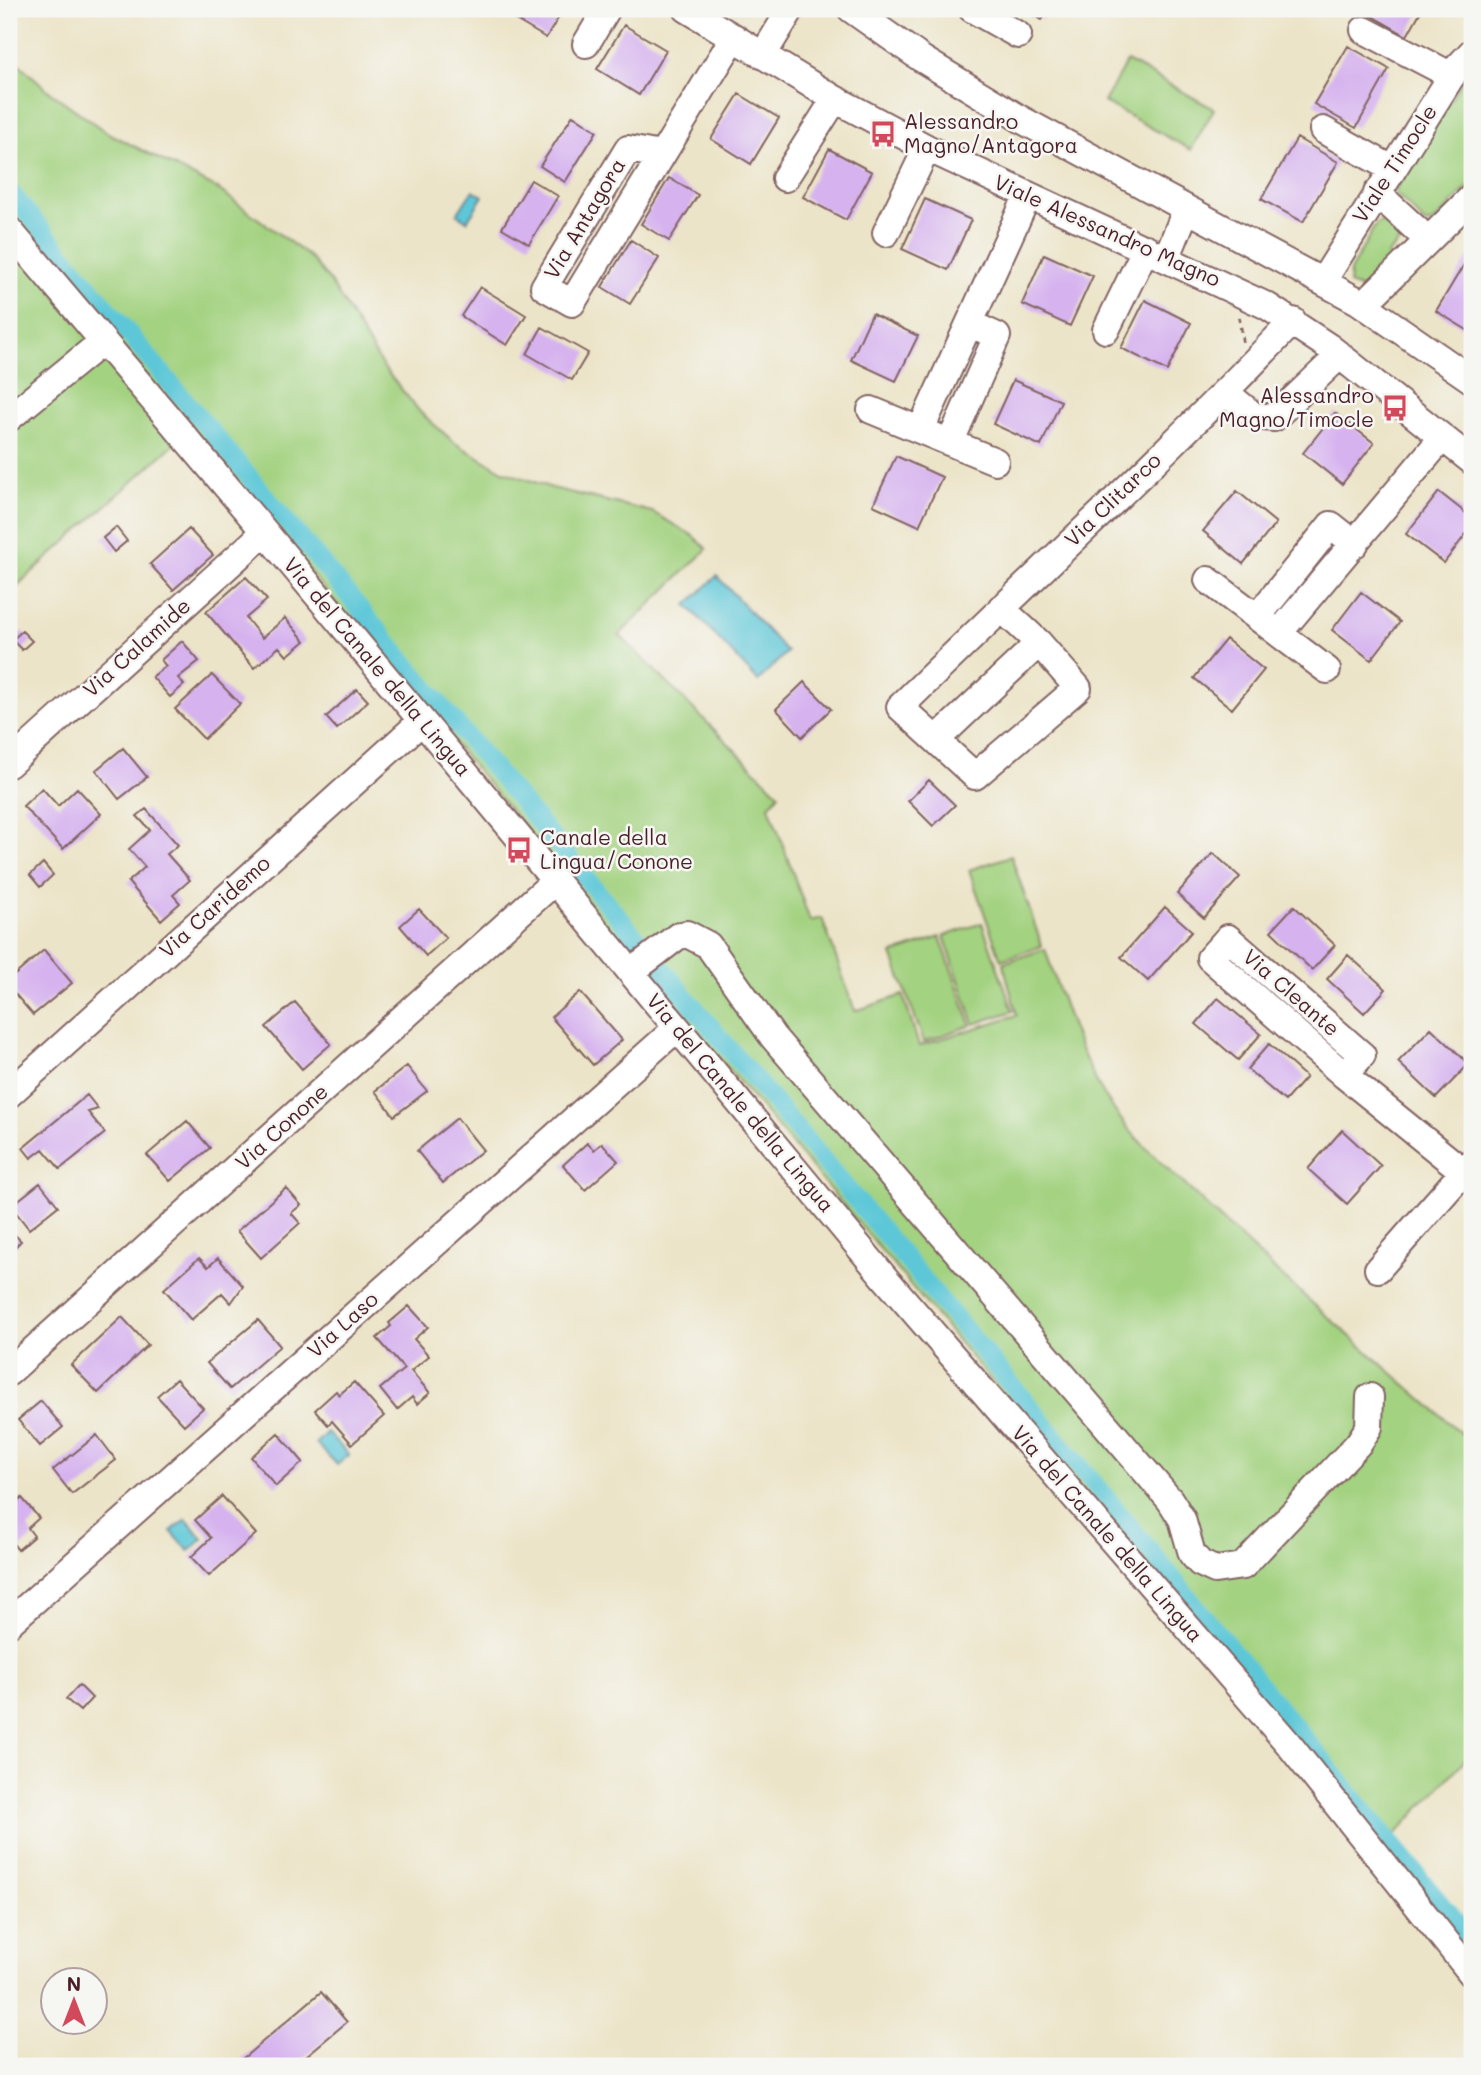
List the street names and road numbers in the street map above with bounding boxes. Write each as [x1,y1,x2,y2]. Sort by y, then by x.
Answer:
street label: Viale Timocle [1345,99,1442,228]
street label: Via Antagora [537,153,630,284]
street label: Viale Alessandro Magno [990,167,1225,292]
street label: Via Clitarco [1058,446,1166,552]
street label: Via del Canale della Lingua [278,551,478,781]
street label: Via Calamide [77,591,195,702]
street label: Via Caridemo [153,849,275,963]
street label: Via Cleante [1238,942,1346,1041]
street label: Via del Canale della Lingua [641,987,841,1217]
street label: Via Conone [229,1077,333,1175]
street label: Via Laso [301,1285,383,1363]
street label: Via del Canale della Lingua [1007,1419,1210,1647]

